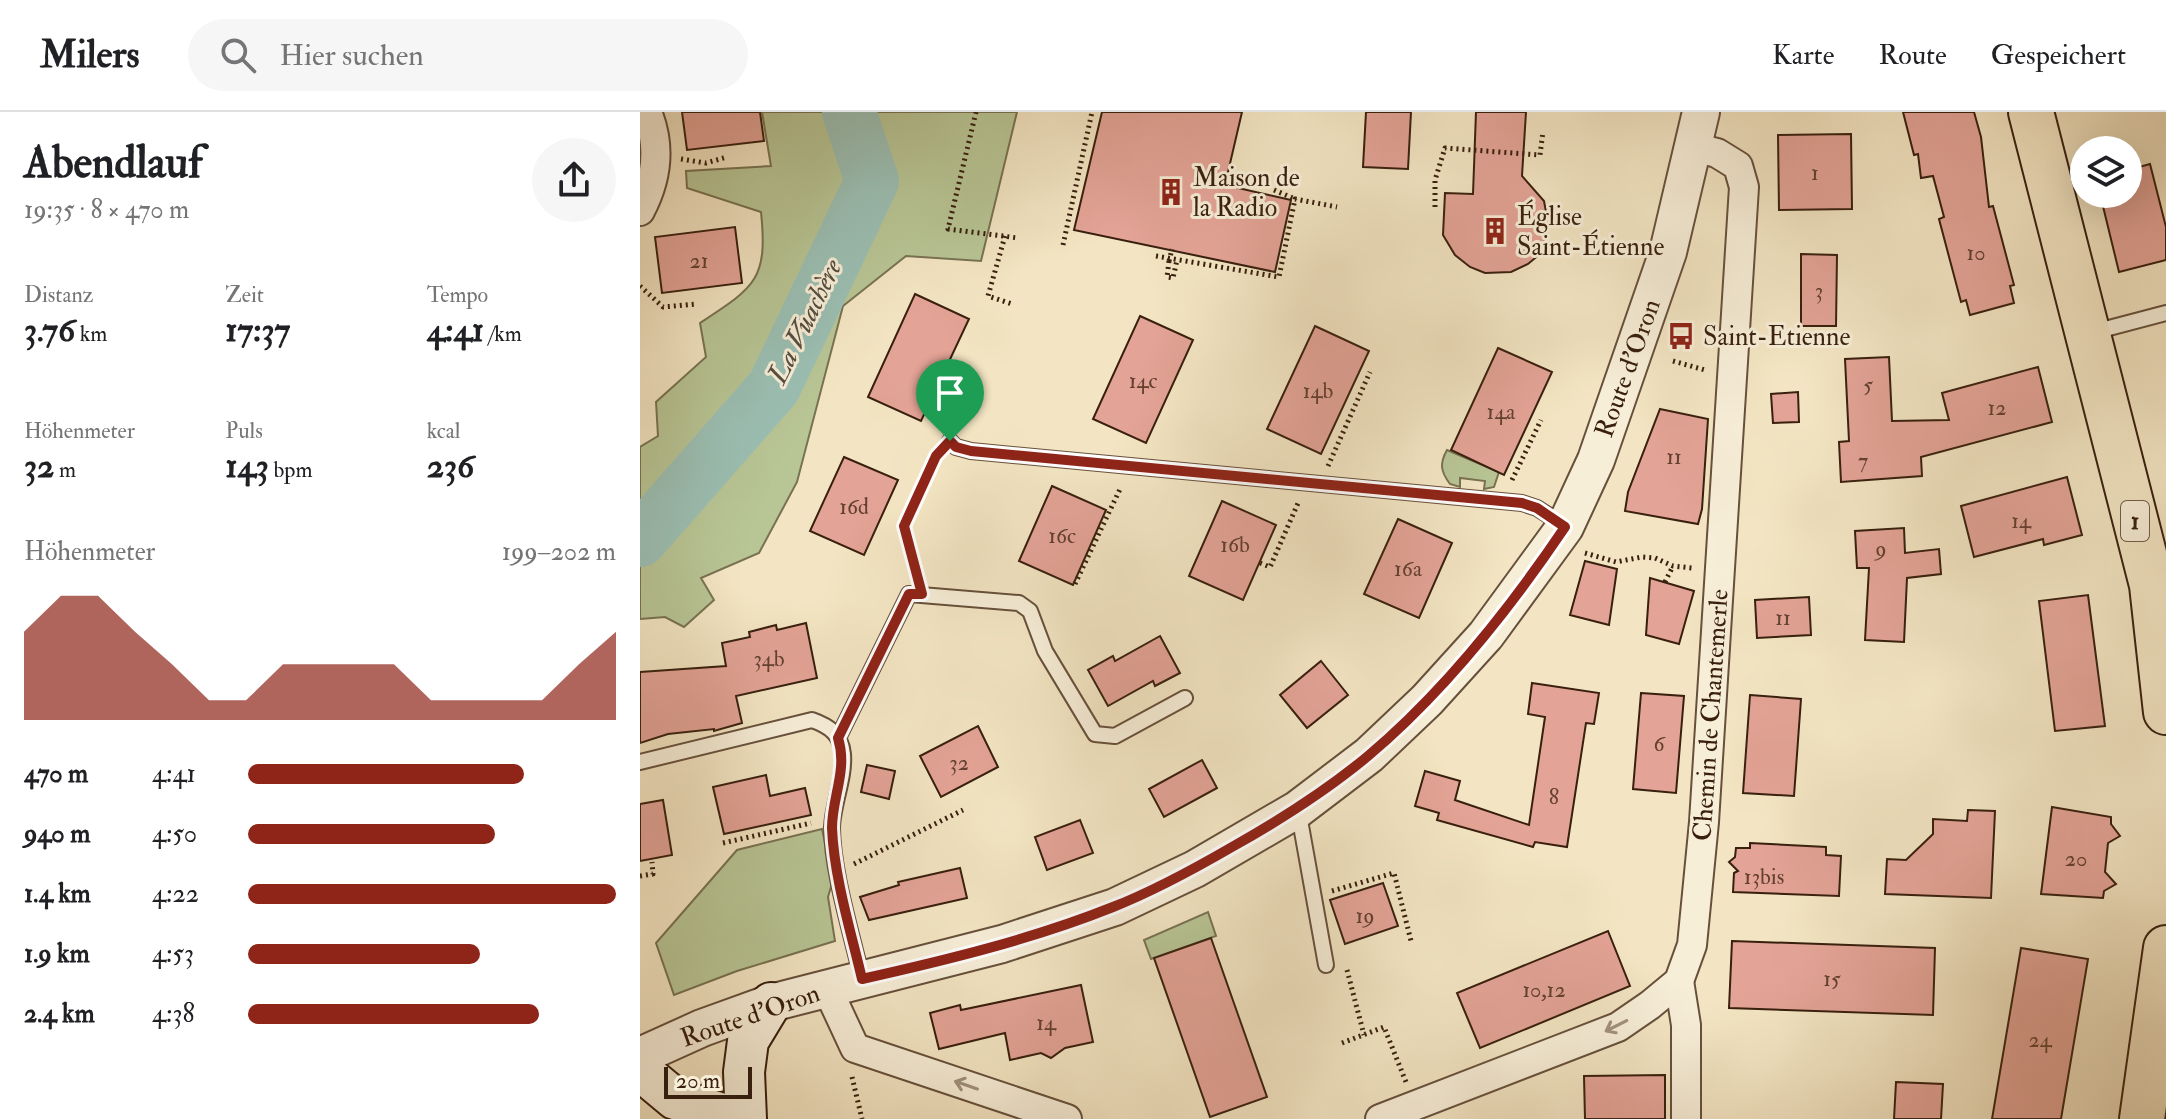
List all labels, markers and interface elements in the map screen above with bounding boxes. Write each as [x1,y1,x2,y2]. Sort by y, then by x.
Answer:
search box [188,19,748,91]
text: Milers [40,31,140,79]
icon: search [216,33,260,77]
text: Hier suchen [280,37,424,74]
text: Karte [1772,38,1834,73]
text: Route [1878,38,1947,73]
text: Gespeichert [1991,38,2126,73]
text: Abendlauf [24,136,203,191]
map controls [2070,136,2142,208]
button: layers [2070,136,2142,208]
button: share [532,138,616,222]
house number: 1 [1811,159,1819,187]
place label: Maison de la Radio [1193,162,1300,224]
building icon: Maison de la Radio [1156,177,1186,207]
text: 19:35 · 8 × 470 m [24,194,189,226]
place label: Église Saint-Étienne [1517,199,1664,263]
building icon: Église Saint-Étienne [1480,216,1510,246]
house number: 10 [1966,239,1986,267]
house number: 21 [689,247,709,275]
water label: La Vuachère [760,253,851,391]
house number: 3 [1815,277,1823,305]
text: Distanz [24,281,93,309]
text: Zeit [225,281,264,309]
text: Tempo [427,281,488,309]
street label: Route d'Oron [1588,295,1668,442]
text: 3.76 [24,309,75,352]
text: 17:37 [225,309,290,352]
text: 4:41 [427,309,484,352]
text: km [75,320,107,348]
text: /km [484,320,522,348]
bus stop icon: Saint-Etienne [1666,321,1696,351]
place label: Saint-Etienne [1703,321,1850,353]
pin [916,359,984,441]
house number: 14c [1129,367,1157,395]
icon: arrive [928,371,972,415]
house number: 5 [1863,371,1873,399]
house number: 14b [1303,377,1333,405]
house number: 12 [1987,394,2007,422]
house number: 14a [1487,398,1516,426]
text: Höhenmeter [24,417,135,445]
text: Puls [225,417,263,445]
text: kcal [427,417,460,445]
house number: 11 [1666,443,1682,471]
text: 32 [24,445,54,488]
text: 143 [225,445,269,488]
text: 236 [427,445,474,488]
house number: 7 [1858,447,1868,475]
text: m [54,456,76,484]
text: bpm [269,456,312,484]
house number: 16d [839,493,869,521]
road number: 1 [2121,501,2149,541]
house number: 14 [2011,507,2032,535]
house number: 16c [1048,522,1076,550]
house number: 16b [1220,531,1250,559]
house number: 9 [1873,535,1887,563]
text: Höhenmeter [24,536,155,568]
text: 199–202 m [502,536,616,568]
house number: 16a [1394,555,1423,583]
street label: Chemin de Chantemerle [1686,588,1736,842]
house number: 11 [1775,604,1791,632]
house number: 34b [753,645,785,673]
house number: 6 [1653,730,1666,758]
house number: 32 [949,749,969,777]
text: 470 m [24,758,88,790]
text: 4:41 [152,758,196,790]
house number: 8 [1549,783,1559,811]
text: 940 m [24,818,90,850]
text: 4:50 [152,818,197,850]
house number: 20 [2065,845,2087,873]
house number: 13bis [1744,863,1784,891]
text: 1.4 km [24,878,91,910]
text: 4:22 [152,878,199,910]
house number: 19 [1355,902,1375,930]
text: 1.9 km [24,938,90,970]
text: 4:53 [152,938,194,970]
house number: 15 [1823,965,1841,993]
house number: 10,12 [1522,976,1566,1004]
street label: Route d'Oron [677,977,824,1055]
text: 2.4 km [24,998,95,1030]
text: 4:38 [152,998,195,1030]
house number: 14 [1036,1009,1057,1037]
one-way arrow [1604,1019,1628,1034]
house number: 24 [2028,1026,2053,1054]
scale bar [664,1063,752,1099]
text: 20 m [676,1067,720,1095]
one-way arrow [954,1077,979,1091]

